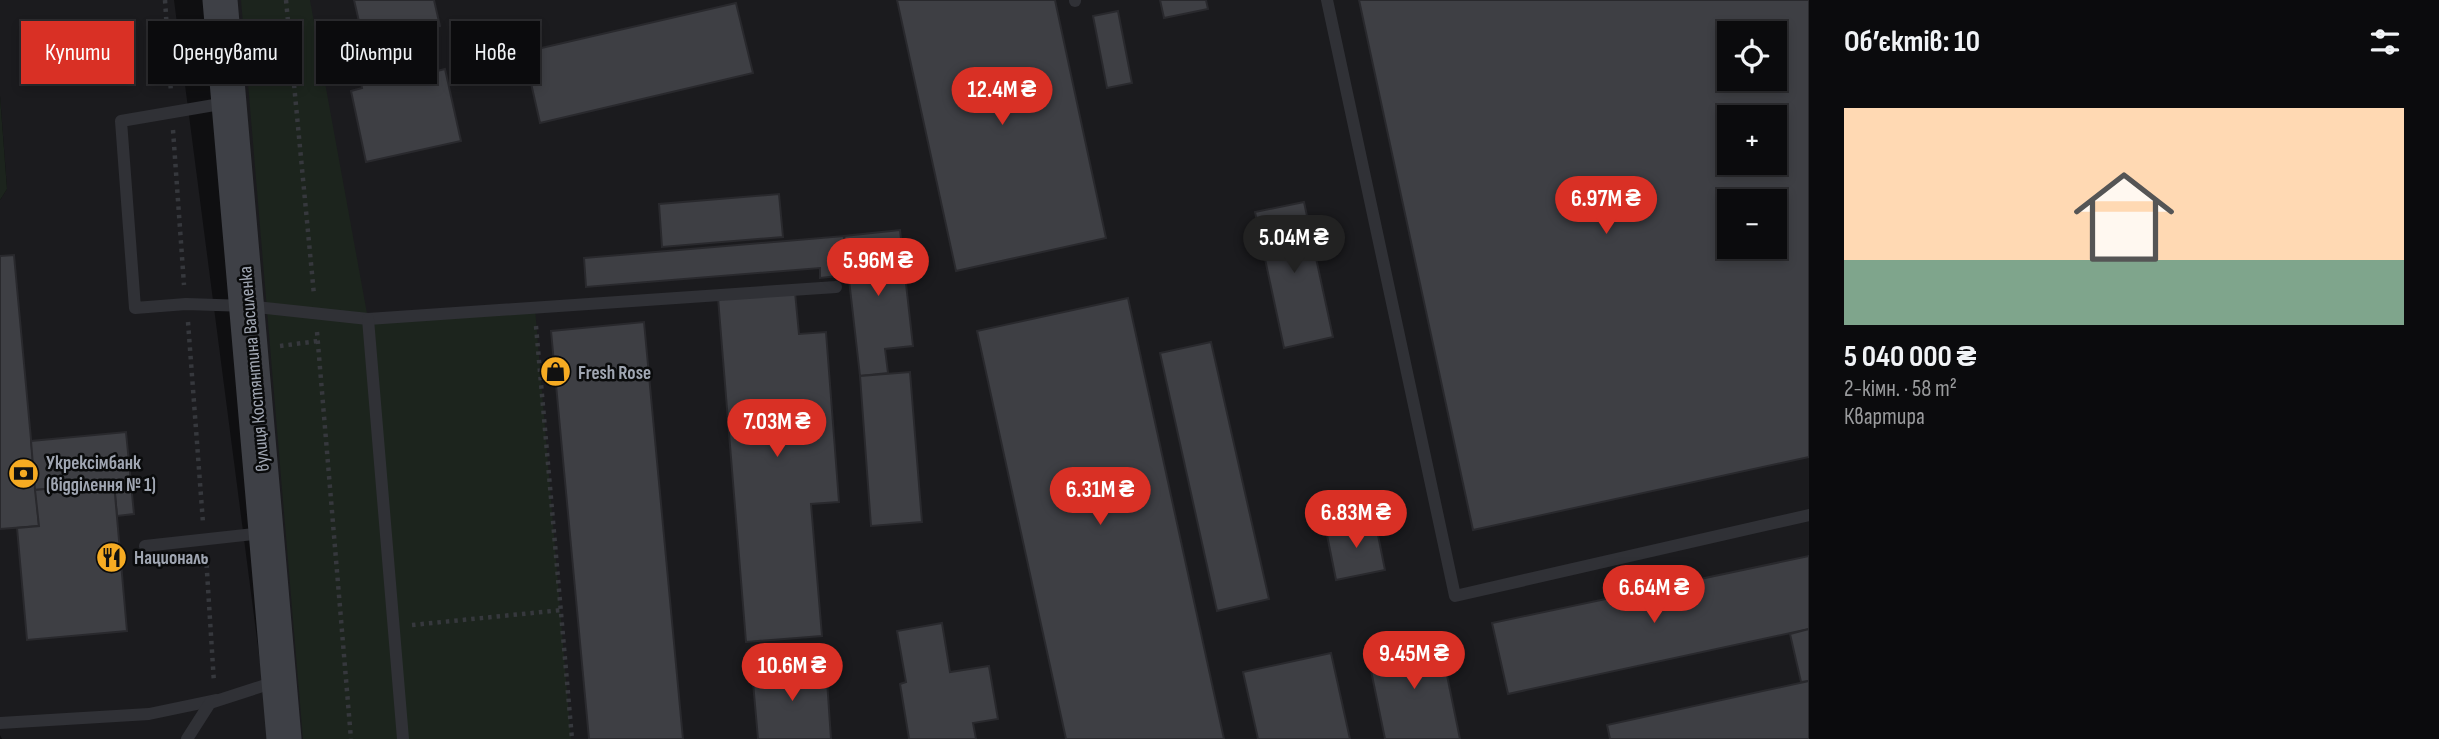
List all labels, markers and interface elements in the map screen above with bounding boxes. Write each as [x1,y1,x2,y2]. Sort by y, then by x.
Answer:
chip: Купити [21,21,134,84]
chip: Орендувати [148,21,302,84]
chip: Фільтри [316,21,437,84]
chip: Нове [451,21,540,84]
map controls [1717,21,1787,259]
button: locate [1717,21,1787,91]
icon: filters [2366,23,2404,61]
text: Об’єктів: 10 [1844,24,1980,60]
pin: 12.4M ₴ [937,68,1067,127]
text: 12.4M ₴ [968,76,1036,104]
button: + [1717,105,1787,175]
icon: home [2061,154,2187,280]
pin: 6.97M ₴ [1541,176,1671,236]
text: 6.97M ₴ [1571,185,1641,213]
button: − [1717,189,1787,259]
pin: 5.04M ₴ [1229,216,1359,275]
text: 5.04M ₴ [1259,224,1329,252]
pin: 5.96M ₴ [813,238,943,298]
text: 5.96M ₴ [843,247,913,275]
street label: вулиця Костянтина Василенка [234,265,275,472]
text: 5 040 000 ₴ [1844,339,1977,375]
shop icon: Fresh Rose [538,355,572,389]
place label: Fresh Rose [578,362,651,385]
text: 2-кімн. · 58 m² [1844,375,1957,403]
pin: 7.03M ₴ [712,400,842,459]
text: Квартира [1844,403,1925,431]
text: 7.03M ₴ [743,408,811,436]
place label: Укрексімбанк (відділення № 1) [46,452,156,497]
bank icon: Укрексімбанк (відділення № 1) [6,456,40,490]
pin: 6.31M ₴ [1035,468,1165,527]
text: 6.31M ₴ [1066,476,1134,504]
pin: 6.83M ₴ [1291,490,1421,550]
text: 6.83M ₴ [1321,499,1391,527]
restaurant icon: Националь [94,540,128,574]
place label: Националь [134,547,209,570]
pin: 6.64M ₴ [1589,566,1719,625]
text: 6.64M ₴ [1619,574,1689,602]
pin: 9.45M ₴ [1349,632,1479,691]
text: 9.45M ₴ [1379,640,1449,668]
pin: 10.6M ₴ [727,644,857,703]
text: 10.6M ₴ [758,652,826,680]

